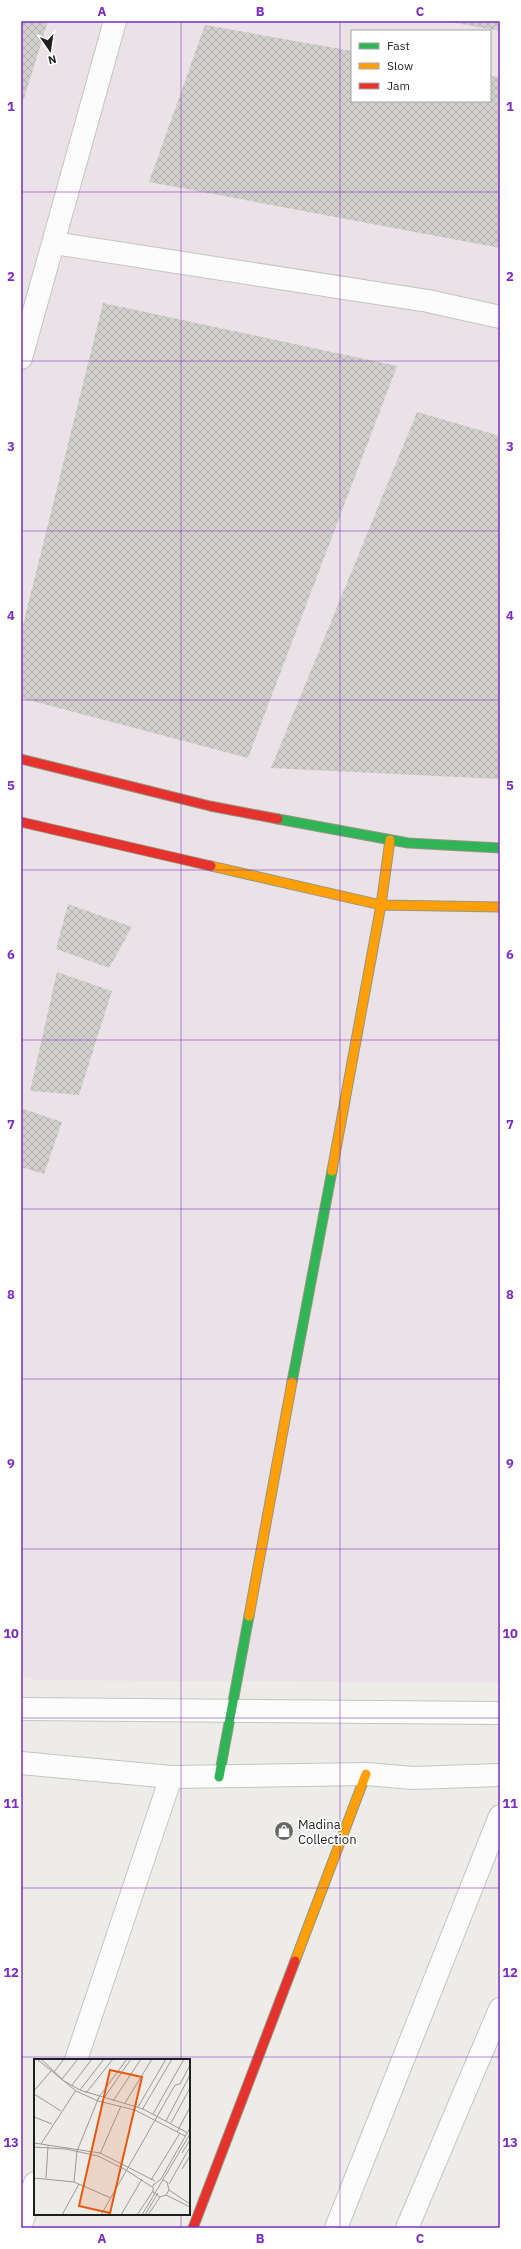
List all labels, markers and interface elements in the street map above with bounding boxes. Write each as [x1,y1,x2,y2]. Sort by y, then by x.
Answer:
text: A [98,3,107,20]
text: B [256,3,265,20]
text: C [416,3,425,20]
north arrow [30,30,70,70]
legend [351,30,491,102]
text: Fast [387,38,410,53]
text: N [47,52,58,67]
text: Slow [387,58,413,73]
text: Jam [387,78,410,93]
text: 1 [7,98,15,115]
text: 1 [506,98,514,115]
text: 2 [7,268,15,285]
text: 2 [506,268,514,285]
text: 3 [7,438,15,455]
text: 3 [506,438,514,455]
text: 4 [7,607,15,624]
text: 4 [506,607,514,624]
text: 5 [7,777,15,794]
text: 5 [506,777,514,794]
text: 6 [7,946,15,963]
text: 6 [506,946,514,963]
text: 7 [7,1116,15,1133]
text: 7 [506,1116,514,1133]
text: 8 [7,1286,15,1303]
text: 8 [506,1286,514,1303]
text: 9 [7,1455,15,1472]
text: 9 [506,1455,514,1472]
text: 10 [3,1625,19,1642]
text: 10 [502,1625,518,1642]
text: 11 [3,1795,19,1812]
text: 11 [502,1795,518,1812]
place label: Madina Collection [298,1816,357,1848]
shop icon: Madina Collection [273,1820,295,1842]
text: 12 [3,1964,19,1981]
text: 12 [502,1964,518,1981]
inset map [34,2059,190,2215]
text: 13 [3,2134,19,2151]
text: 13 [502,2134,518,2151]
text: A [98,2230,107,2247]
text: B [256,2230,265,2247]
text: C [416,2230,425,2247]

